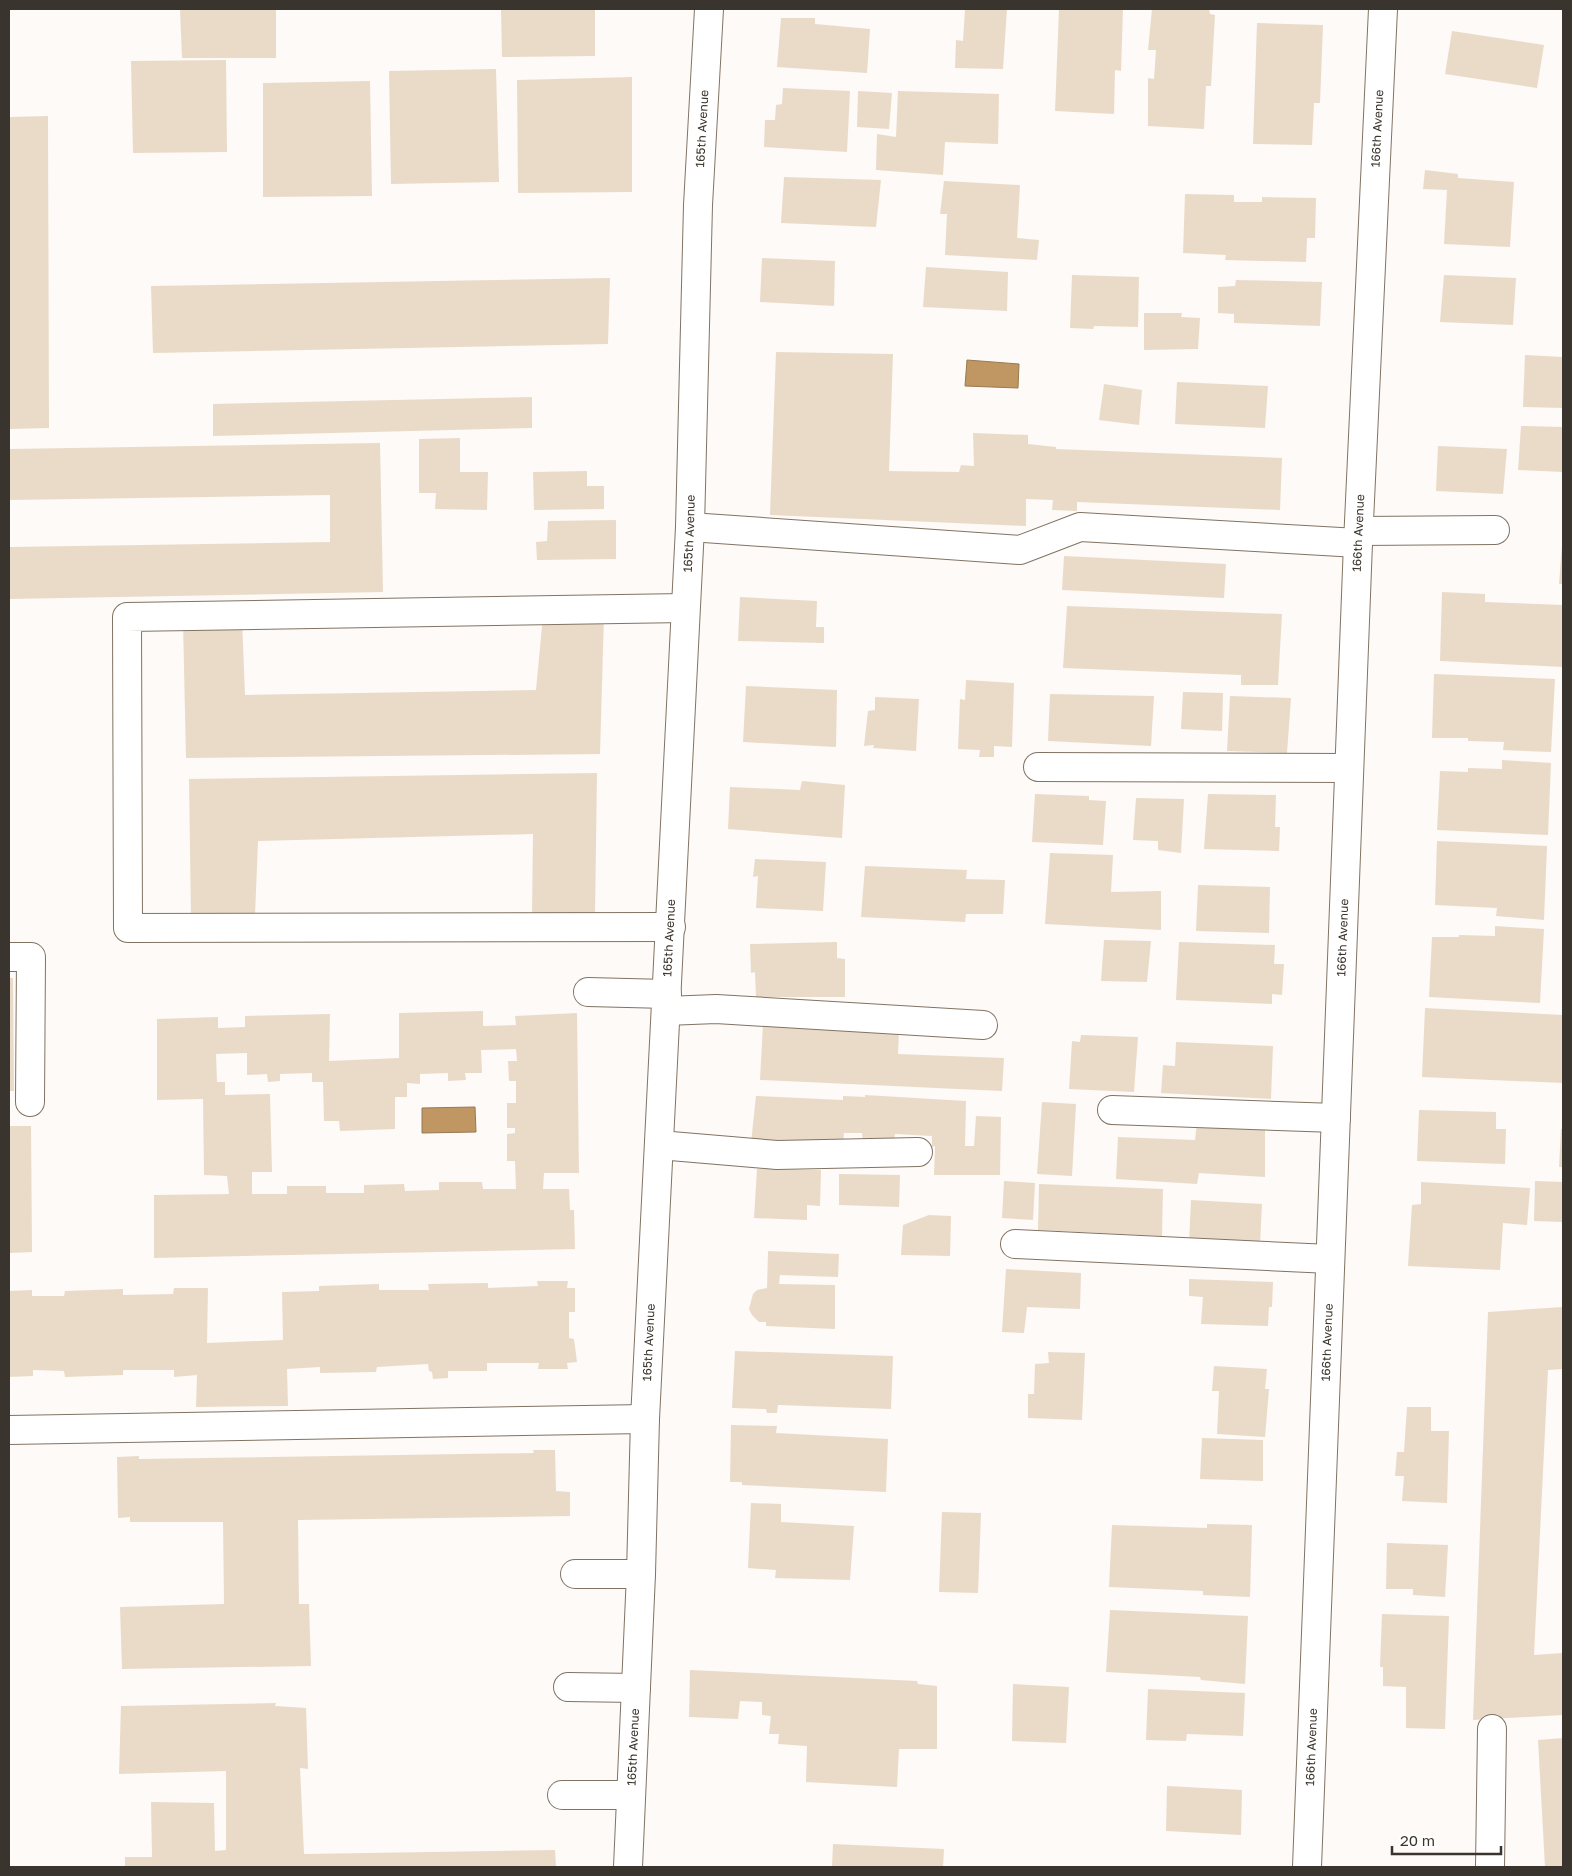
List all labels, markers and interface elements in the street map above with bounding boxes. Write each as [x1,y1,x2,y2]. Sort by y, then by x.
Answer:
street label: 165th Avenue [692,89,711,168]
street label: 166th Avenue [1368,89,1386,168]
street label: 165th Avenue [680,494,698,573]
street label: 166th Avenue [1349,494,1367,572]
street label: 166th Avenue [1333,898,1351,977]
street label: 165th Avenue [659,899,678,977]
street label: 165th Avenue [639,1303,658,1382]
street label: 166th Avenue [1318,1303,1336,1382]
street label: 165th Avenue [624,1708,642,1786]
street label: 166th Avenue [1302,1708,1320,1786]
scale bar [1392,1824,1501,1856]
text: 20 m [1400,1831,1435,1849]

